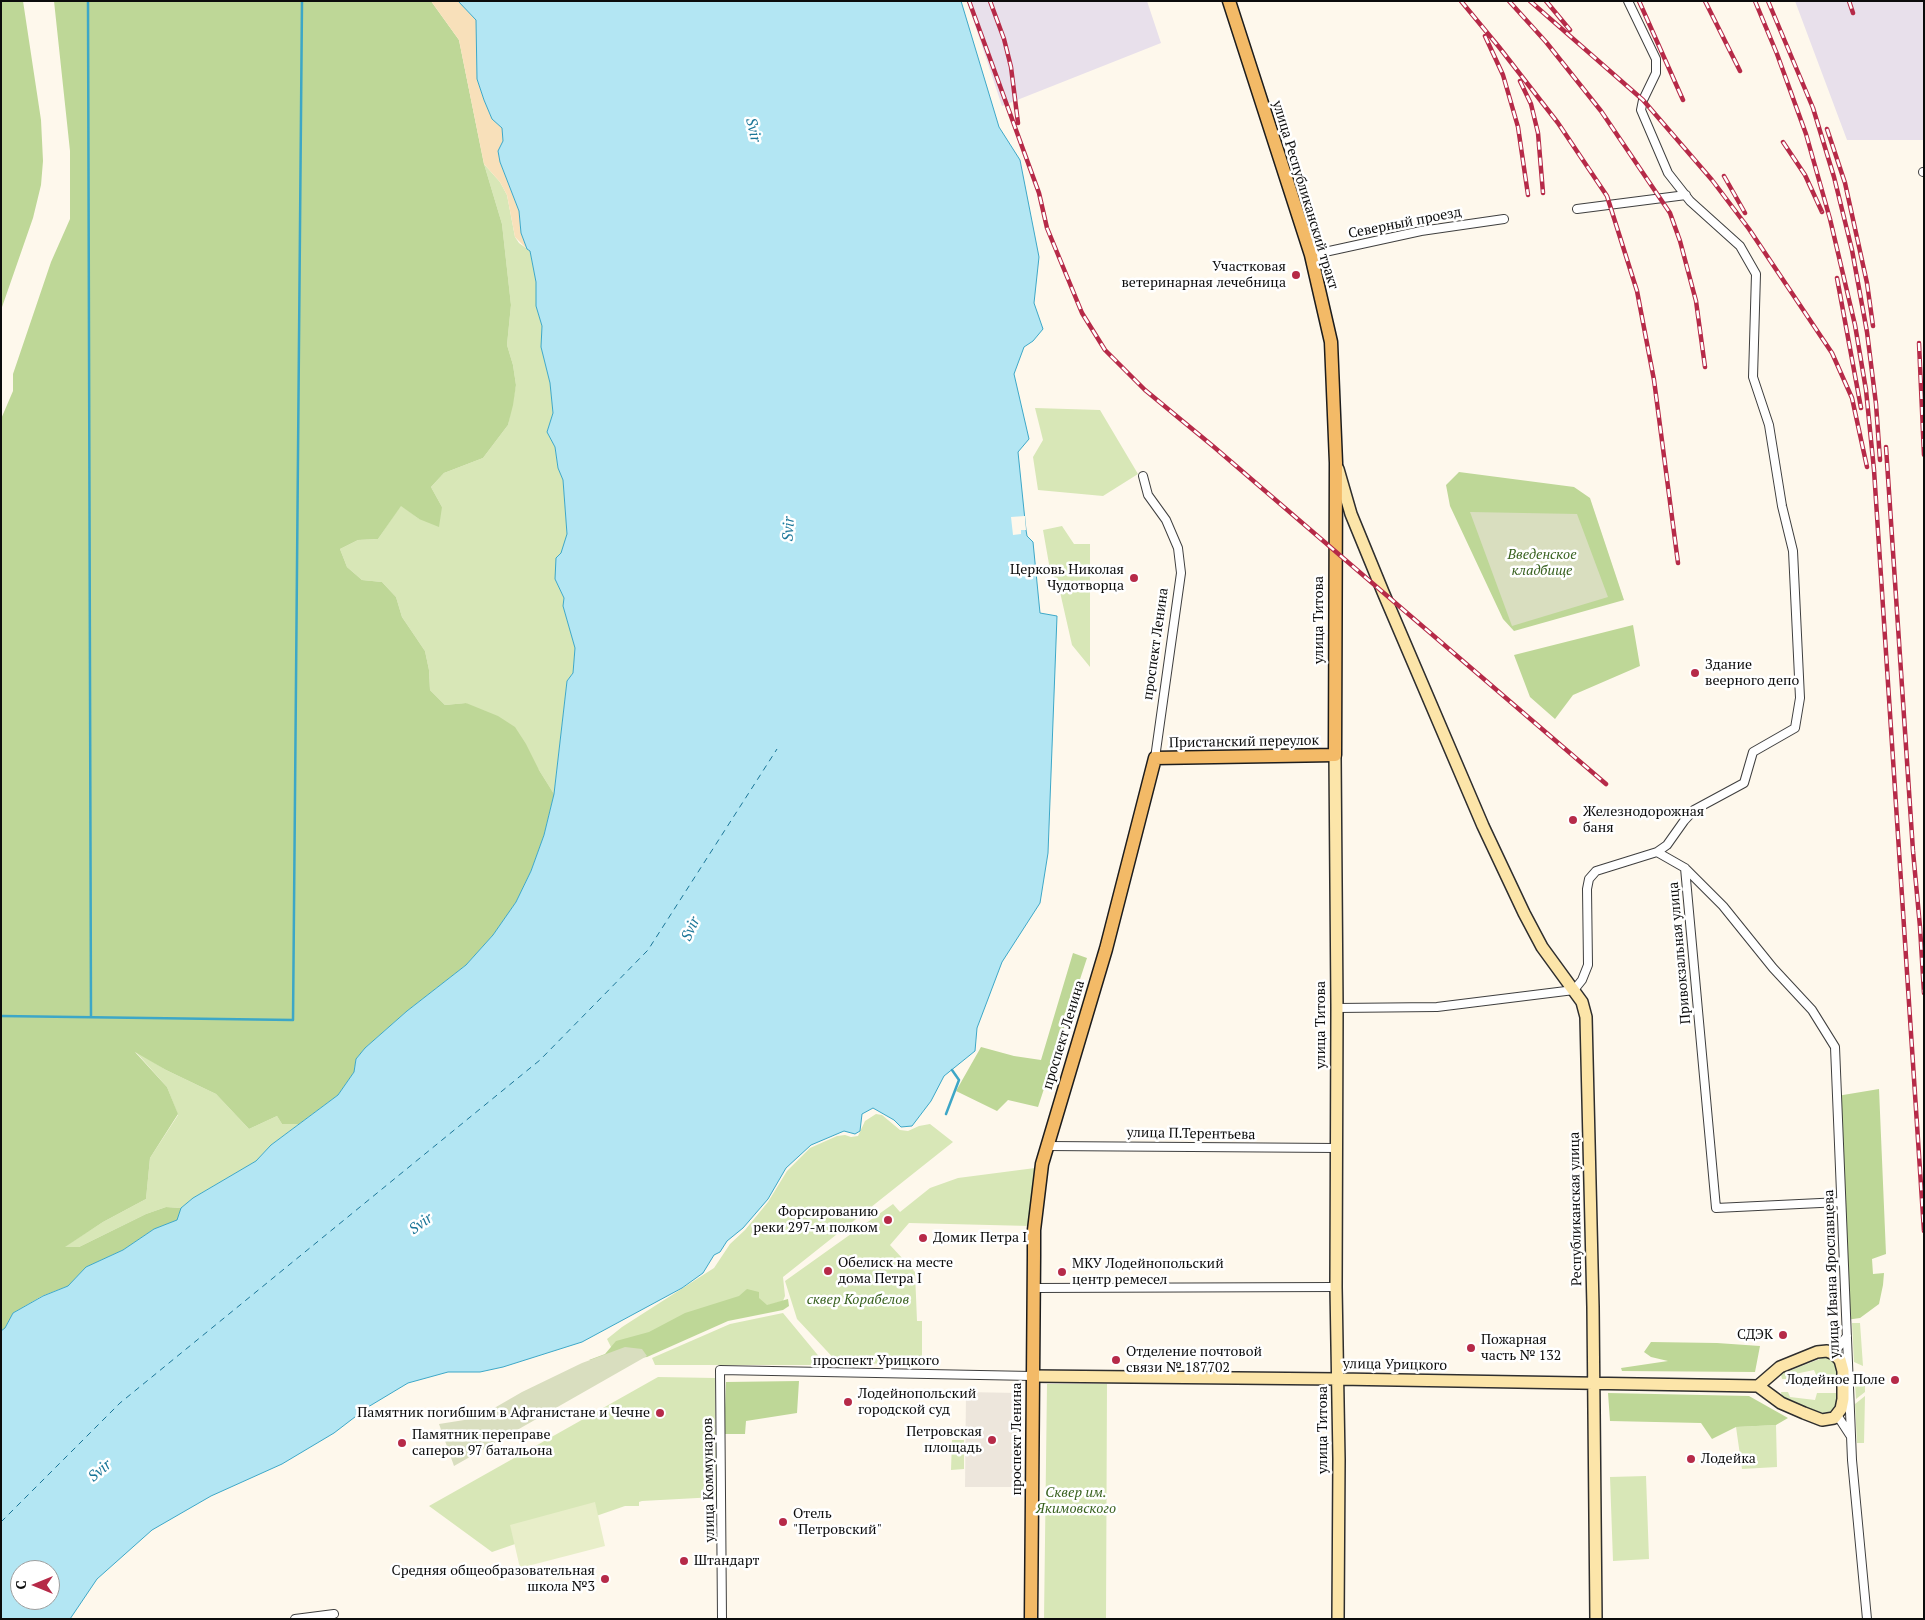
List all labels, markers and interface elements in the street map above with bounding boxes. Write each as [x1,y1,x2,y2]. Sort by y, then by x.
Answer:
street label: улица Республиканский тракт [1268,99,1342,291]
water label: Svir [741,116,765,144]
street label: Северный проезд [1347,204,1463,242]
place label: Участковая ветеринарная лечебница [1121,259,1286,292]
marker: Участковая ветеринарная лечебница [1290,269,1302,281]
water label: Svir [779,516,799,542]
park label: Введенское кладбище [1507,547,1577,580]
place label: Церковь Николая Чудотворца [1010,562,1124,594]
marker: Церковь Николая Чудотворца [1128,572,1140,584]
street label: улица Титова [1311,576,1327,664]
street label: проспект Ленина [1140,587,1172,701]
place label: Здание веерного депо [1705,657,1799,690]
marker: Здание веерного депо [1689,667,1701,679]
street label: Пристанский переулок [1169,732,1319,752]
place label: Железнодорожная баня [1583,804,1704,836]
marker: Железнодорожная баня [1567,814,1579,826]
street label: Привокзальная улица [1665,881,1695,1025]
water label: Svir [678,914,704,944]
street label: проспект Ленина [1039,978,1089,1092]
street label: улица Титова [1313,981,1329,1069]
street label: улица П.Терентьева [1126,1124,1256,1144]
street label: Республиканская улица [1566,1132,1586,1286]
street label: улица Ивана Ярославцева [1821,1189,1843,1359]
place label: Форсированию реки 297-м полком [753,1204,878,1236]
water label: Svir [406,1210,436,1238]
marker: Форсированию реки 297-м полком [882,1214,894,1226]
place label: Домик Петра I [933,1230,1027,1246]
marker: Домик Петра I [917,1232,929,1244]
place label: Обелиск на месте дома Петра I [838,1255,953,1288]
place label: МКУ Лодейнопольский центр ремесел [1072,1256,1224,1288]
marker: Обелиск на месте дома Петра I [822,1265,834,1277]
marker: МКУ Лодейнопольский центр ремесел [1056,1266,1068,1278]
park label: сквер Корабелов [807,1292,909,1308]
place label: СДЭК [1737,1327,1773,1343]
marker: СДЭК [1777,1329,1789,1341]
place label: Пожарная часть № 132 [1481,1332,1561,1364]
marker: Пожарная часть № 132 [1465,1342,1477,1354]
place label: Отделение почтовой связи № 187702 [1126,1344,1262,1376]
street label: проспект Урицкого [813,1353,939,1369]
marker: Отделение почтовой связи № 187702 [1110,1354,1122,1366]
street label: улица Урицкого [1343,1356,1447,1374]
place label: Лодейное Поле [1786,1372,1885,1388]
marker: Лодейное Поле [1889,1374,1901,1386]
street label: проспект Ленина [1009,1382,1025,1496]
place label: Лодейнопольский городской суд [858,1386,976,1418]
street label: улица Титова [1315,1386,1331,1474]
marker: Лодейнопольский городской суд [842,1396,854,1408]
place label: Памятник погибшим в Афганистане и Чечне [357,1405,650,1421]
marker: Памятник погибшим в Афганистане и Чечне [654,1407,666,1419]
street label: улица Коммунаров [700,1418,718,1542]
place label: Петровская площадь [906,1424,982,1456]
place label: Памятник переправе саперов 97 батальона [412,1427,553,1460]
marker: Петровская площадь [986,1434,998,1446]
marker: Памятник переправе саперов 97 батальона [396,1437,408,1449]
place label: Лодейка [1701,1451,1756,1467]
marker: Лодейка [1685,1453,1697,1465]
water label: Svir [85,1456,115,1486]
park label: Сквер им. Якимовского [1036,1485,1116,1518]
place label: Отель "Петровский" [793,1506,882,1538]
marker: Отель "Петровский" [777,1516,789,1528]
place label: Штандарт [694,1553,759,1569]
marker: Штандарт [678,1555,690,1567]
north arrow [10,1560,60,1610]
place label: Средняя общеобразовательная школа №3 [392,1563,595,1595]
marker: Средняя общеобразовательная школа №3 [599,1573,611,1585]
text: С [11,1580,30,1590]

